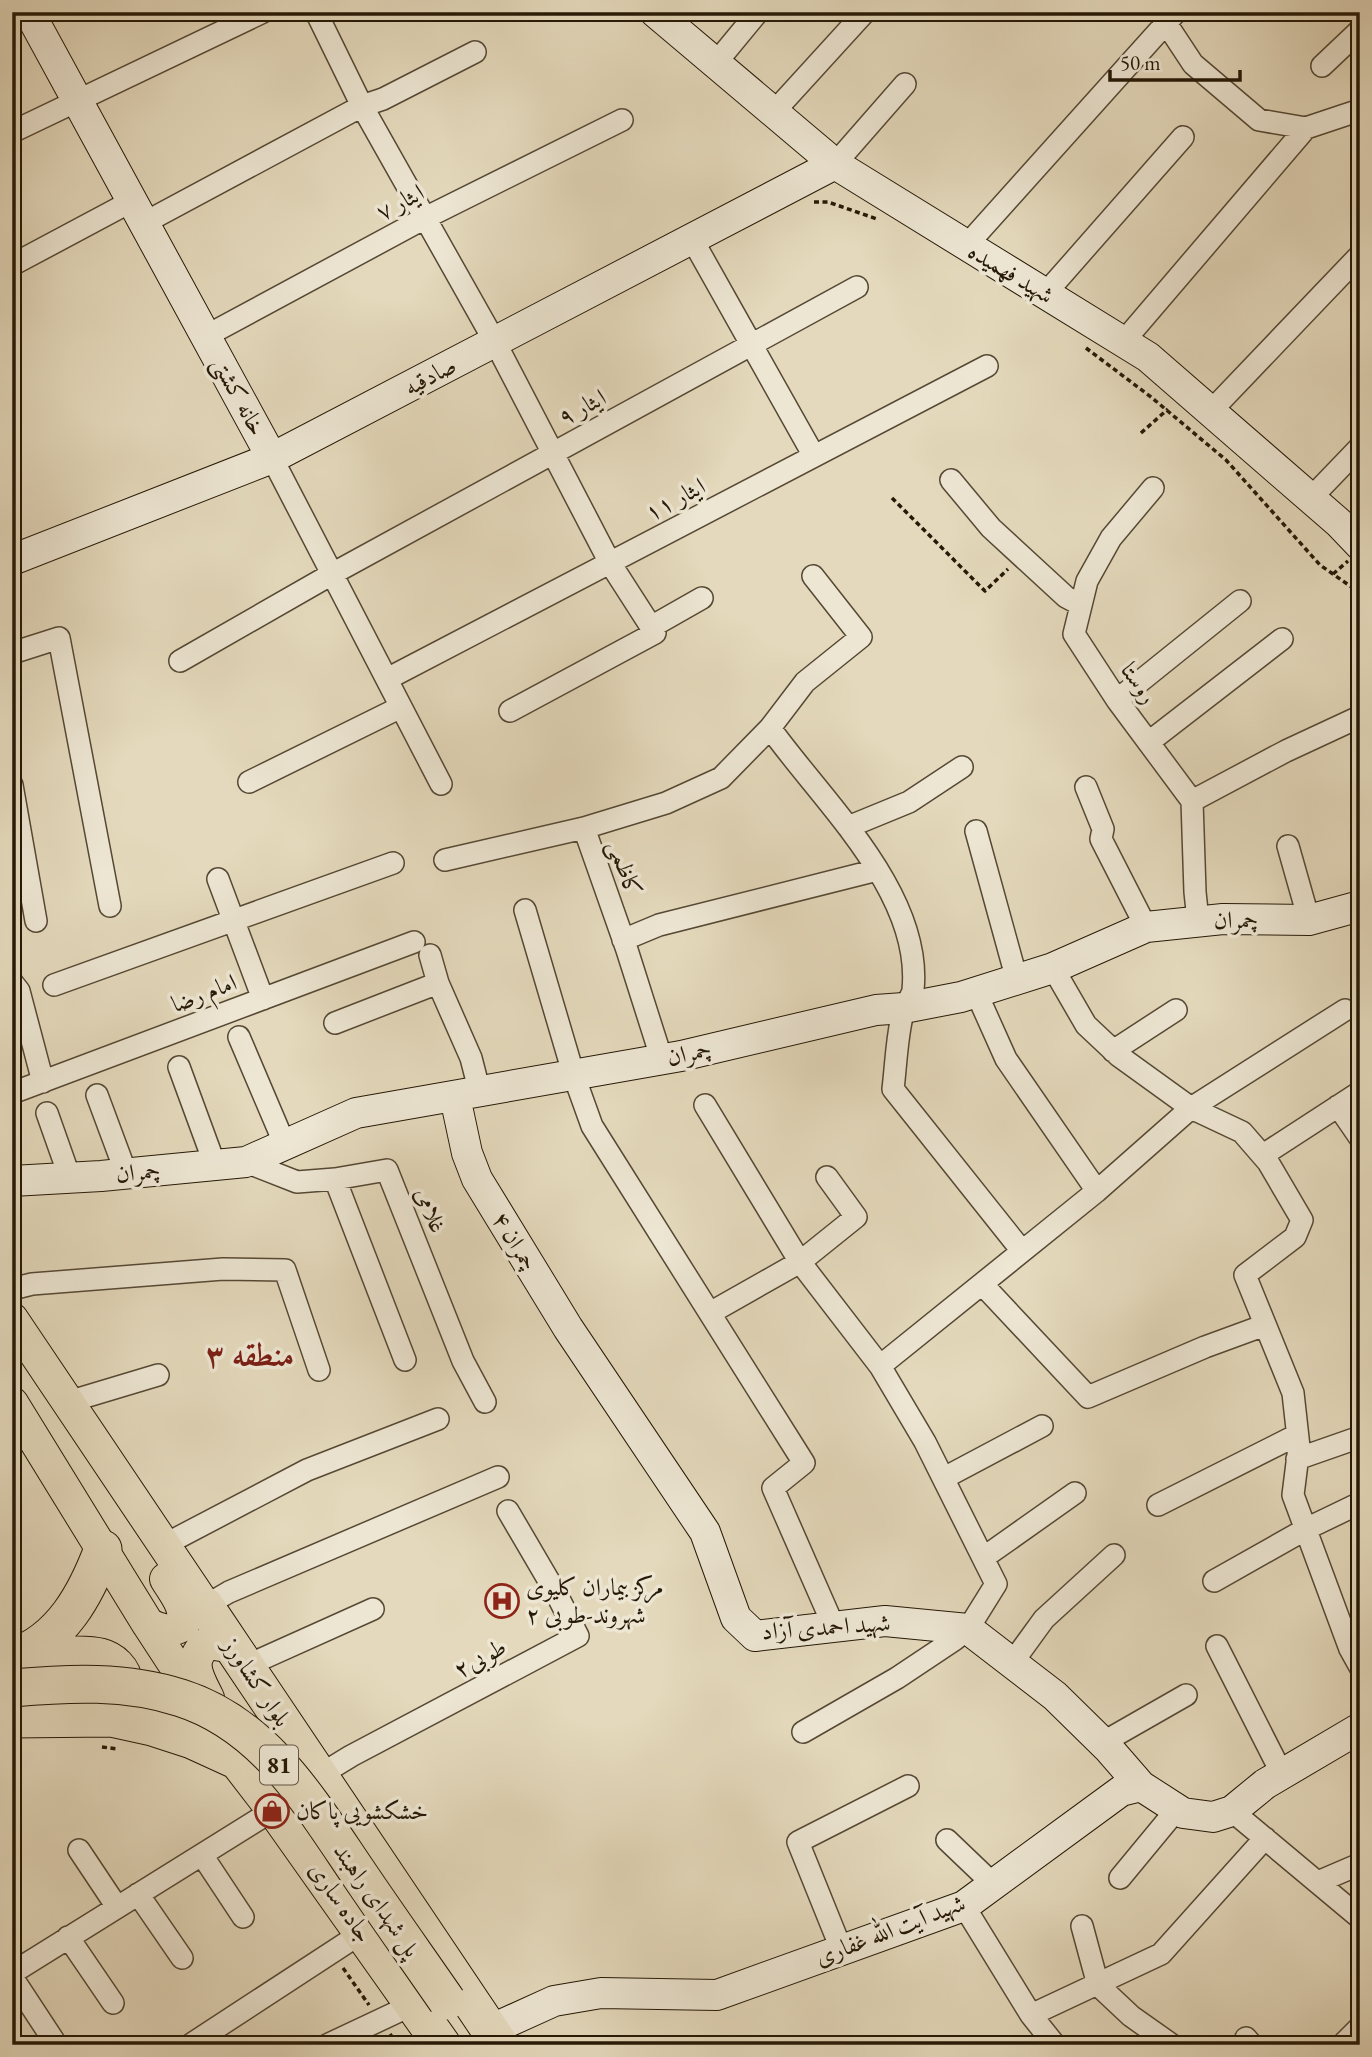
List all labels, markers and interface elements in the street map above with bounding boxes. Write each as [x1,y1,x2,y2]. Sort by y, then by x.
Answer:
scale bar [1110,38,1239,82]
text: 50 m [1120,49,1161,76]
street label: ایثار ۷ [370,176,429,227]
street label: شهید فهمیده [963,235,1060,310]
street label: صادقیه [398,349,461,402]
street label: خانه کشتی [203,351,274,442]
street label: ایثار ۹ [552,381,611,432]
street label: ایثار ۱۱ [639,470,710,527]
street label: روستا [1114,656,1165,710]
street label: کاظمی [600,836,649,901]
street label: چمران [1214,904,1258,935]
street label: امام رضا [167,966,243,1025]
street label: چمران [664,1033,714,1072]
street label: چمران [114,1154,162,1189]
street label: غلامی [408,1182,455,1237]
street label: چمران ۴ [486,1206,545,1276]
district label: منطقه ۳ [206,1334,294,1376]
place label: مرکز بیماران کلیوی شهروند-طوبی ۲ [526,1571,664,1632]
hospital icon: مرکز بیماران کلیوی شهروند-طوبی ۲ [483,1582,521,1620]
street label: شهید احمدی آزاد [760,1607,891,1646]
street label: بلوار کشاورز [215,1629,299,1733]
street label: طوبی۲ [448,1631,513,1686]
road number: 81 [260,1746,298,1784]
shop icon: خشکشویی پاکان [253,1792,291,1830]
place label: خشکشویی پاکان [296,1795,428,1828]
street label: پل شهدای راهبند [325,1837,429,1965]
street label: جاده ساری [302,1855,380,1948]
street label: شهید آیت الله غفاری [809,1884,969,1972]

